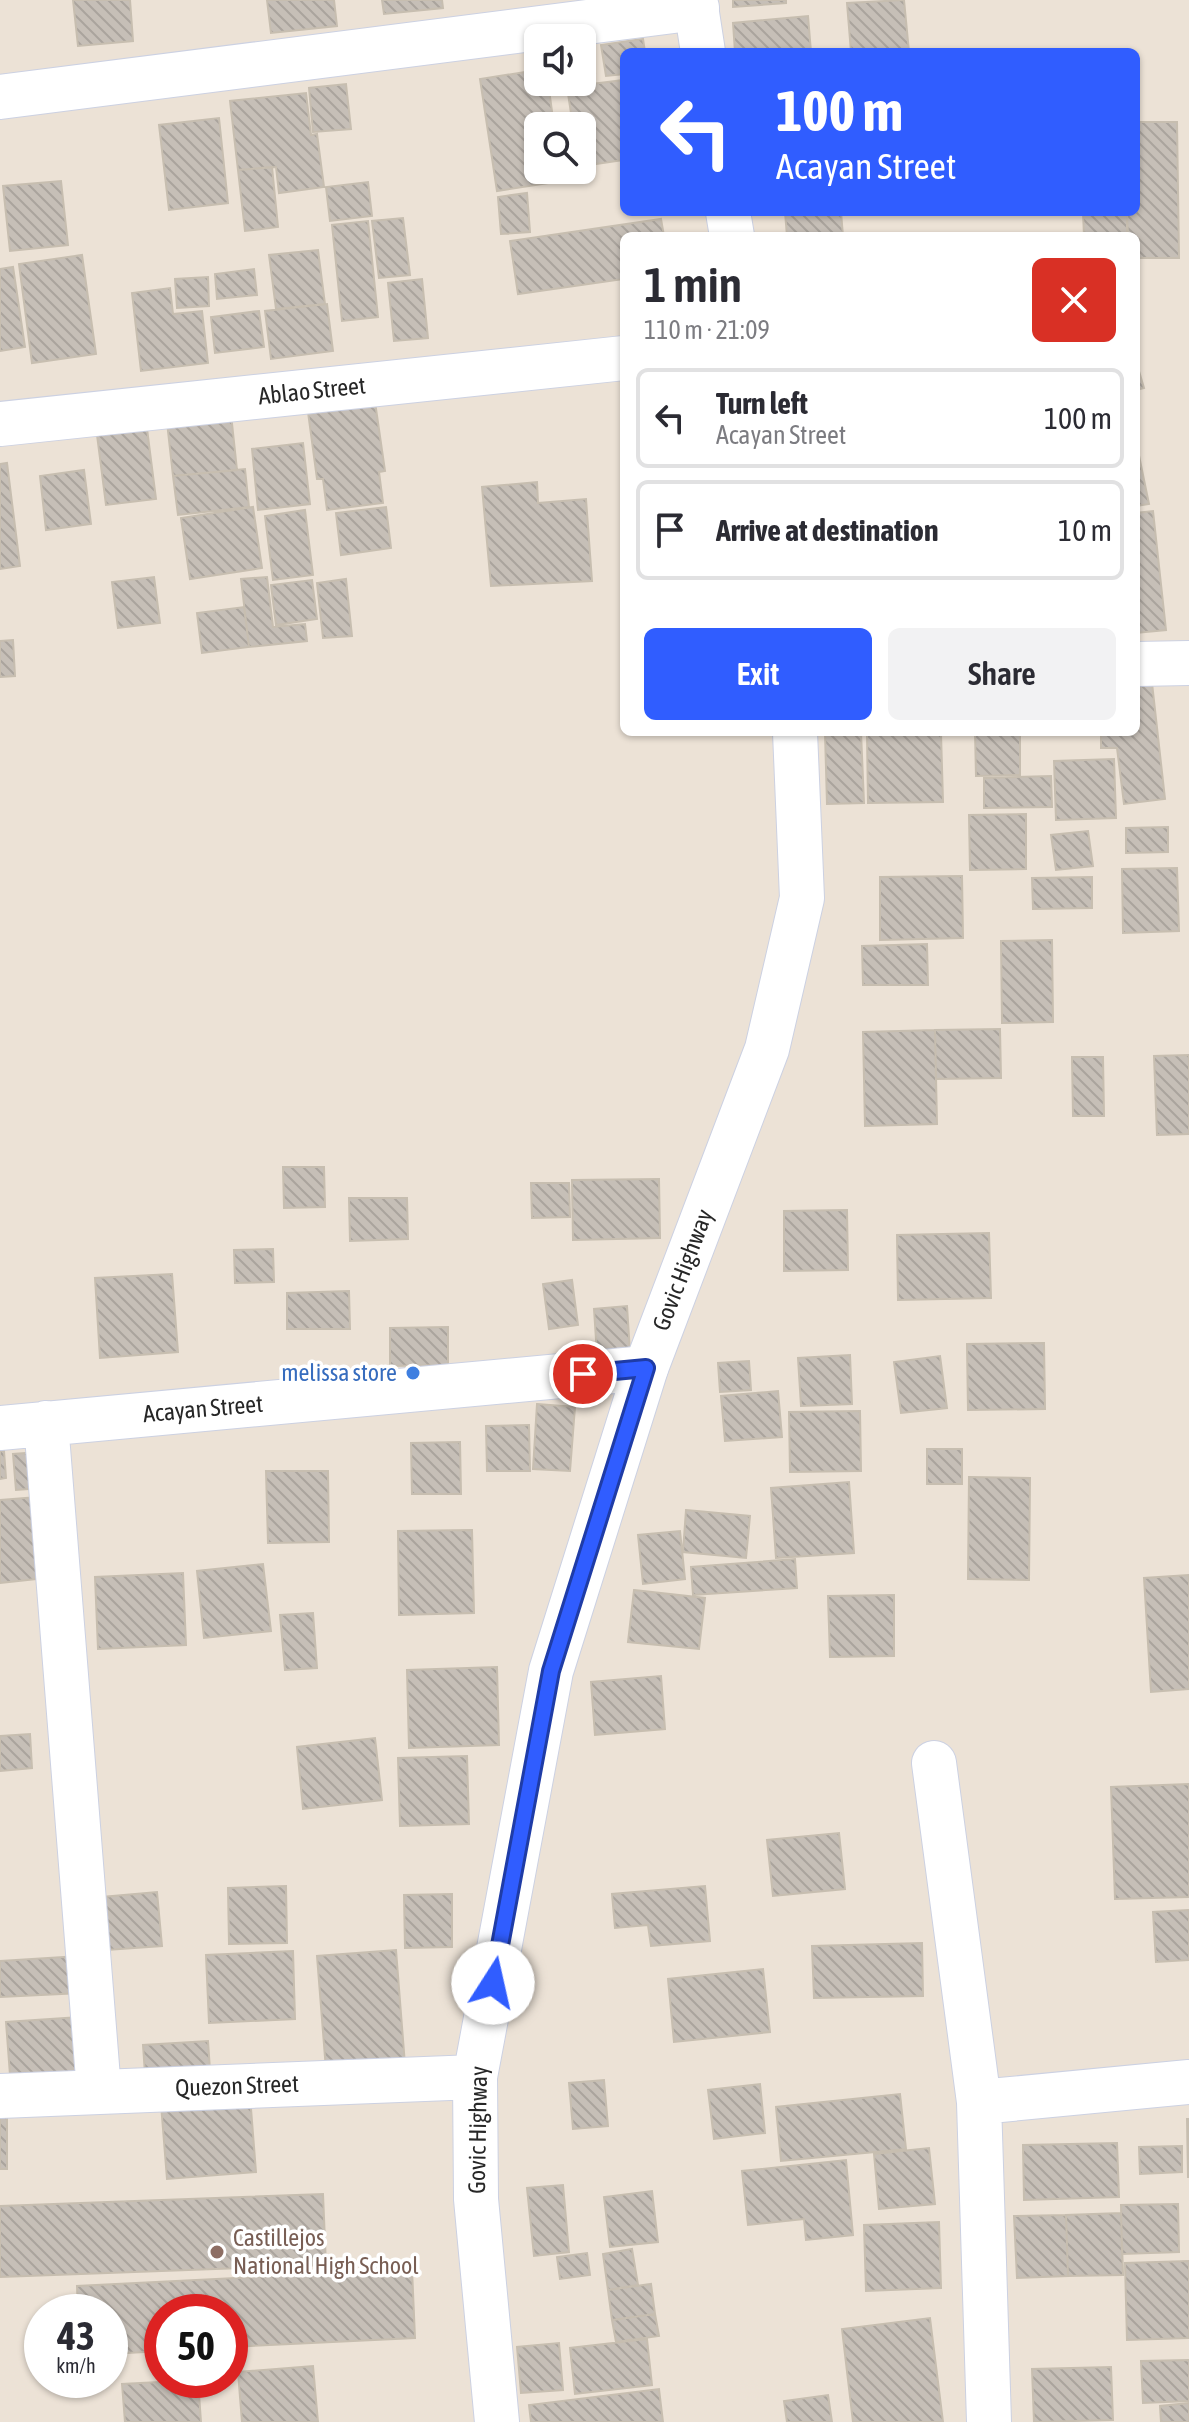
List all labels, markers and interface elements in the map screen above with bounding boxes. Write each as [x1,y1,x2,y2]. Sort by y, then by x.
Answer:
map controls [524,24,596,184]
button: sound [524,24,596,96]
text: 100 m [776,79,903,143]
icon: left [644,80,748,184]
button: search [524,112,596,184]
text: Acayan Street [776,145,956,187]
text: 1 min [644,257,742,312]
button: close [1032,258,1116,342]
text: 110 m · 21:09 [644,315,770,345]
street label: Ablao Street [257,371,367,410]
text: Turn left [716,386,808,420]
icon: left [648,396,692,440]
text: 100 m [1044,401,1112,435]
text: Acayan Street [716,420,846,450]
icon: arrive [648,508,692,552]
text: Arrive at destination [716,513,938,547]
text: 10 m [1058,513,1112,547]
button: Exit [644,628,872,720]
button: Share [888,628,1116,720]
street label: Govic Highway [647,1205,718,1334]
pin [549,1340,617,1408]
icon: arrive [561,1352,605,1396]
place label: melissa store [281,1359,397,1386]
marker: melissa store [404,1364,422,1382]
street label: Acayan Street [142,1390,264,1427]
position arrow [451,1941,535,2025]
street label: Govic Highway [463,2066,492,2194]
street label: Quezon Street [175,2070,299,2101]
place label: Castillejos National High School [233,2224,419,2279]
marker: Castillejos National High School [208,2243,226,2261]
speed limit sign: 50 [144,2294,248,2398]
text: 43 [57,2313,95,2358]
text: km/h [56,2354,96,2377]

